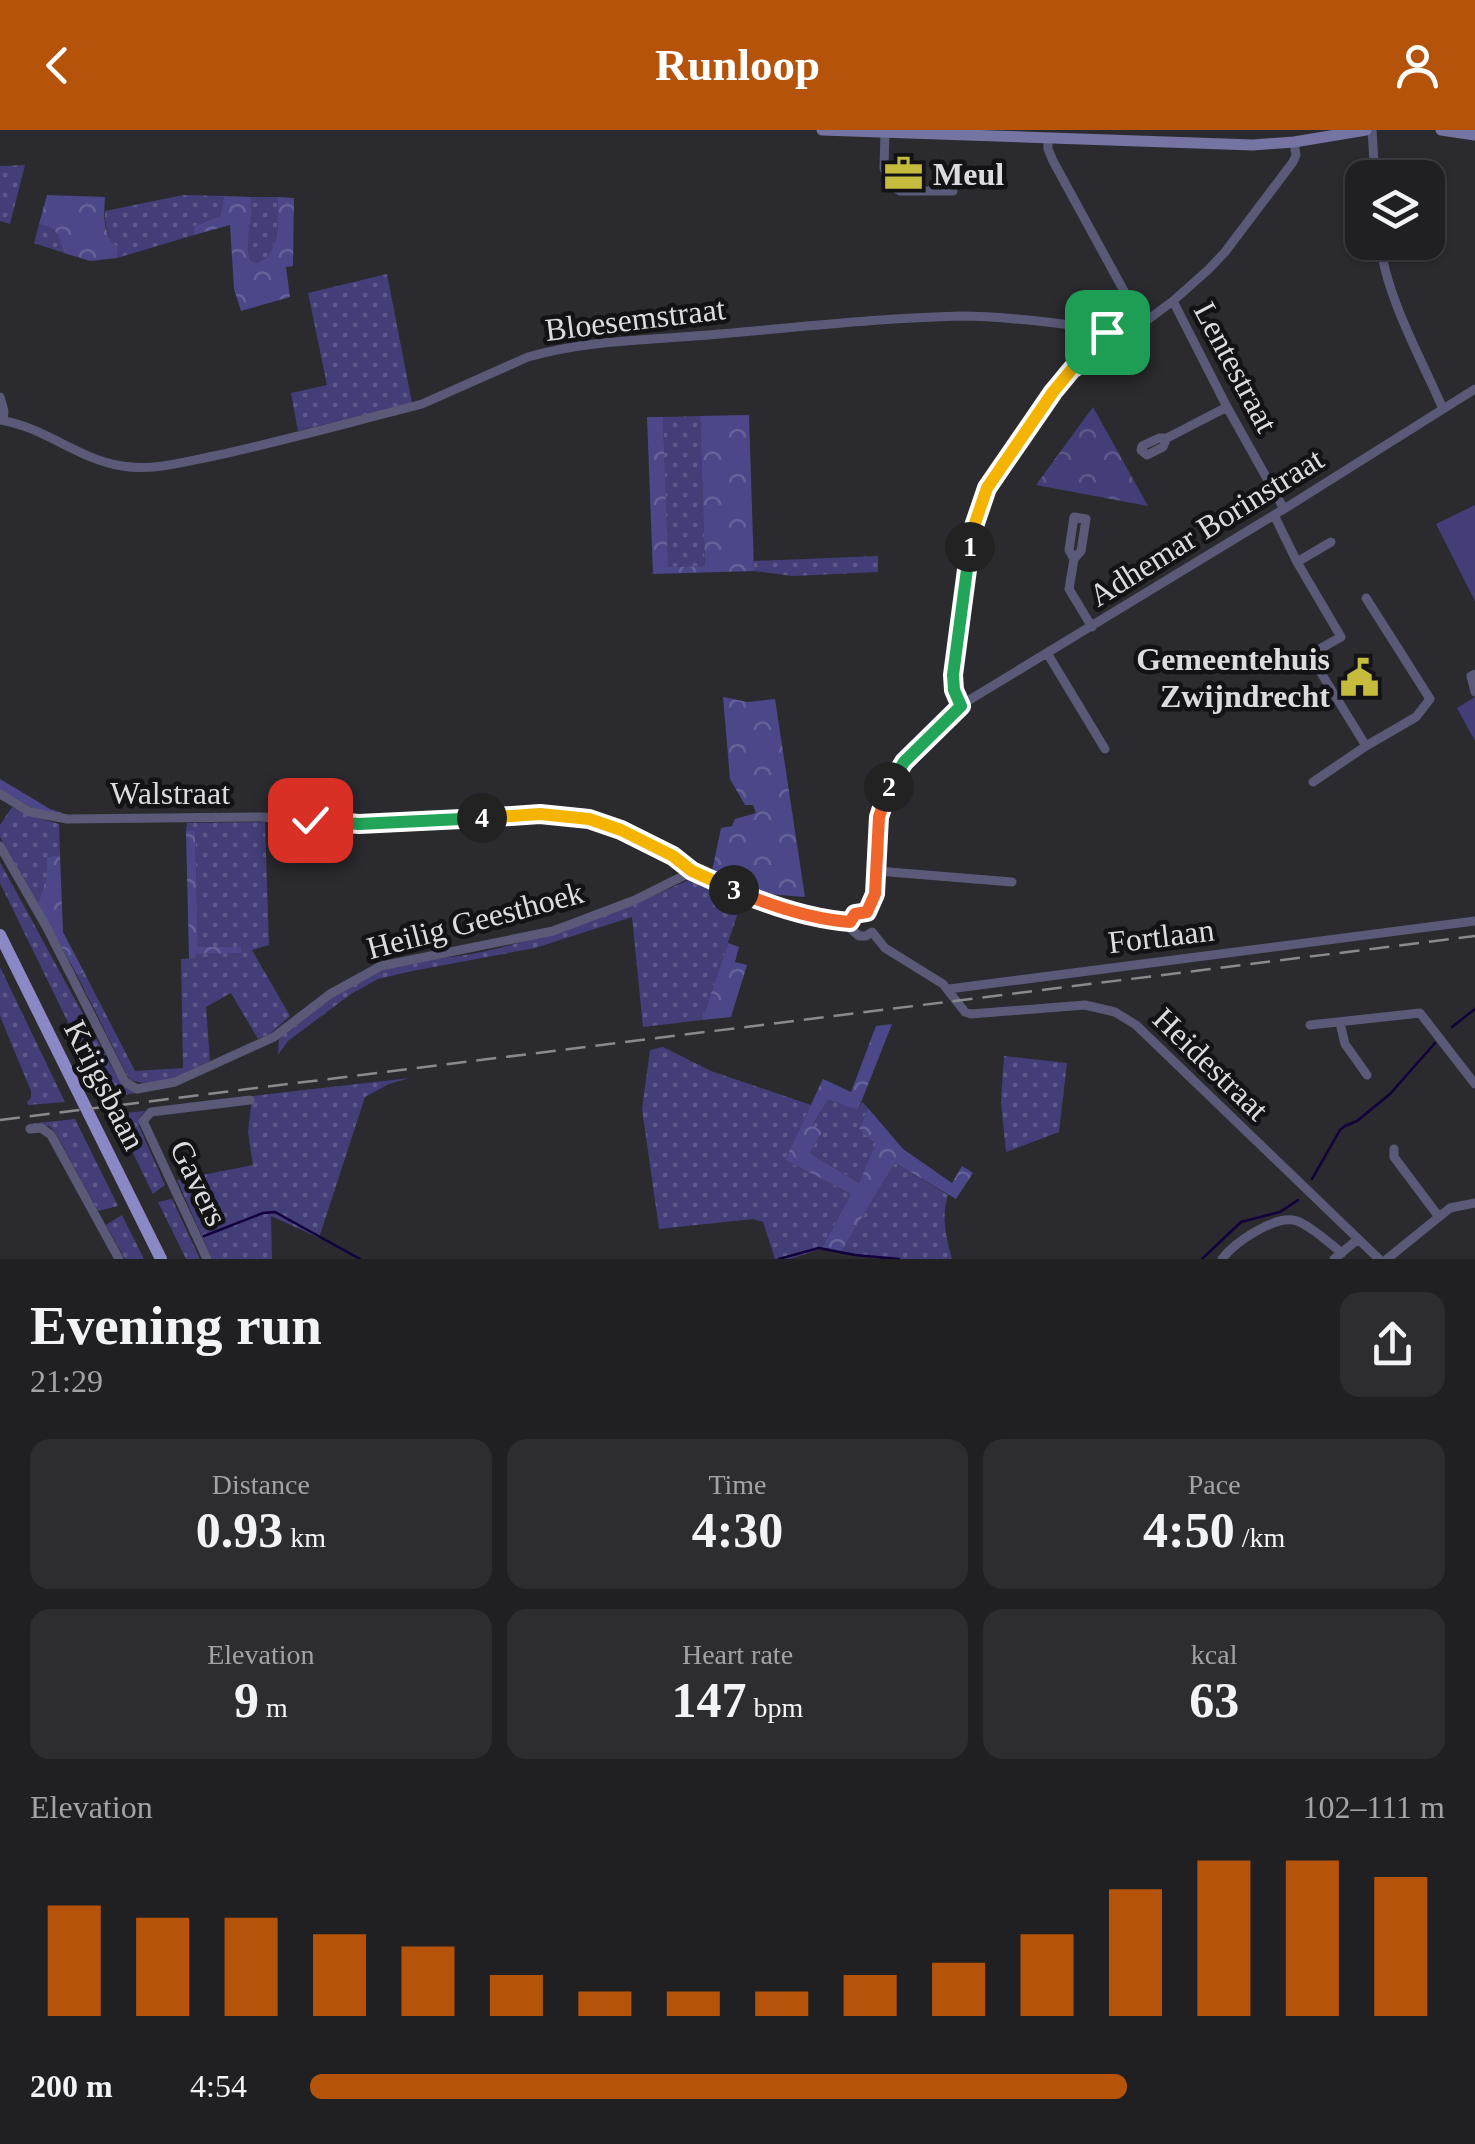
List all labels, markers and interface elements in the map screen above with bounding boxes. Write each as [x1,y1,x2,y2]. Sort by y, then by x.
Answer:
icon: back [30,38,85,93]
icon: person [1390,38,1445,93]
text: Runloop [655,40,820,90]
office icon: Meul [882,153,924,195]
place label: Meul [933,156,1004,192]
map controls [1345,160,1445,260]
button: layers [1345,160,1445,260]
street label: Bloesemstraat [543,290,727,348]
pin [1065,290,1150,375]
street label: Lentestraat [1187,296,1285,438]
icon: arrive [1080,305,1135,360]
street label: Adhemar Borinstraat [1082,440,1330,614]
pin: 1 [945,522,995,572]
text: 1 [963,531,977,562]
place label: Gemeentehuis Zwijndrecht [1136,641,1330,714]
public building icon: Gemeentehuis Zwijndrecht [1339,656,1381,698]
pin: 2 [864,762,914,812]
text: 2 [882,771,896,802]
street label: Walstraat [110,775,230,811]
pin [268,778,353,863]
icon: check [283,793,338,848]
pin: 4 [457,793,507,843]
text: 4 [475,802,489,833]
pin: 3 [709,865,759,915]
street label: Heilig Geesthoek [363,874,587,966]
text: 3 [727,874,741,905]
street label: Fortlaan [1106,912,1216,960]
street label: Heidestraat [1146,1000,1276,1128]
street label: Krijgsbaan [57,1014,153,1156]
street label: Gavers [163,1134,235,1232]
button: share [1340,1292,1445,1397]
text: Evening run [30,1295,322,1356]
text: 21:29 [30,1363,103,1399]
text: Distance [212,1469,310,1500]
text: Time [708,1469,767,1500]
text: Pace [1188,1469,1241,1500]
text: 0.93 [196,1502,283,1558]
text: 4:30 [692,1502,783,1558]
text: 4:50 [1143,1502,1235,1558]
text: km [283,1522,326,1553]
text: /km [1235,1522,1285,1553]
text: Elevation [207,1639,314,1670]
text: Heart rate [682,1639,793,1670]
text: kcal [1191,1639,1237,1670]
text: 9 [234,1672,259,1728]
text: 147 [672,1672,747,1728]
text: 63 [1189,1672,1239,1728]
text: m [259,1692,288,1723]
text: bpm [747,1692,803,1723]
text: Elevation [30,1789,153,1825]
text: 102–111 m [1302,1789,1445,1825]
text: 200 m [30,2068,113,2104]
text: 4:54 [190,2068,247,2104]

